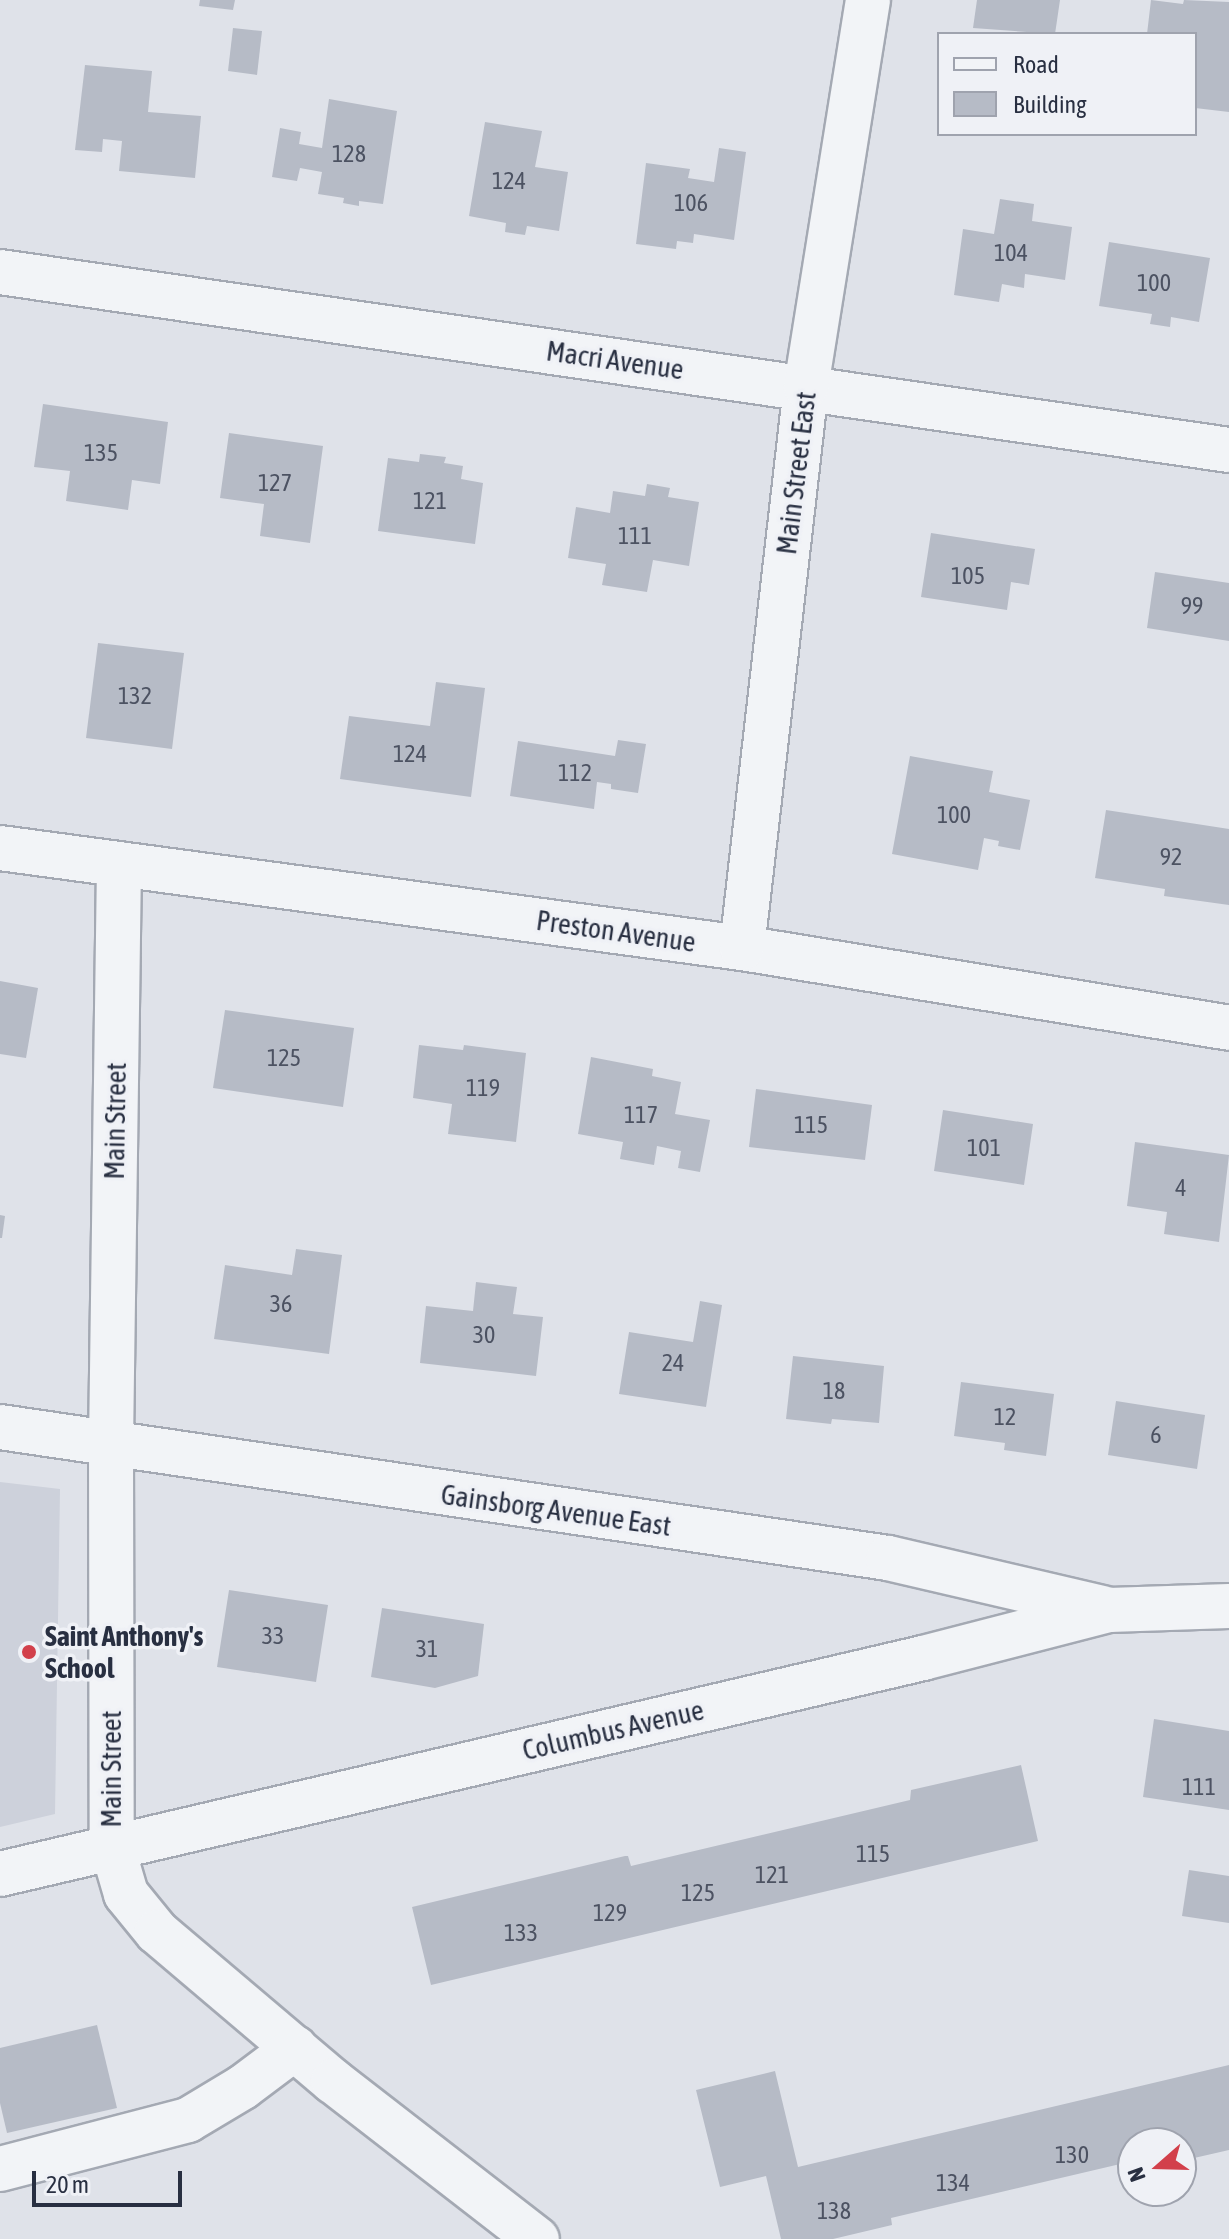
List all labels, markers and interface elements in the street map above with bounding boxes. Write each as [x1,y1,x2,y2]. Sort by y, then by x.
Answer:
legend [937,32,1197,136]
text: Road [1013,51,1059,78]
text: Building [1013,91,1086,118]
house number: 128 [332,140,366,168]
house number: 124 [492,167,526,195]
house number: 106 [674,189,708,217]
house number: 104 [994,239,1028,267]
house number: 100 [1137,269,1171,297]
street label: Macri Avenue [544,334,686,386]
street label: Main Street East [769,390,823,556]
house number: 135 [84,439,118,467]
house number: 127 [258,469,292,497]
house number: 121 [413,487,447,515]
house number: 111 [618,522,652,550]
house number: 105 [951,562,985,590]
house number: 99 [1181,592,1203,620]
house number: 132 [118,682,152,710]
house number: 124 [393,740,427,768]
house number: 112 [558,759,592,787]
house number: 100 [937,801,971,829]
house number: 92 [1160,843,1182,871]
street label: Preston Avenue [534,903,698,959]
house number: 125 [267,1044,301,1072]
street label: Main Street [97,1062,133,1180]
house number: 119 [466,1074,500,1102]
house number: 117 [624,1101,658,1129]
house number: 115 [794,1111,828,1139]
house number: 101 [967,1134,1001,1162]
house number: 4 [1175,1174,1187,1202]
house number: 36 [270,1290,292,1318]
house number: 30 [473,1321,495,1349]
house number: 24 [662,1349,684,1377]
house number: 18 [823,1377,845,1405]
house number: 12 [994,1403,1016,1431]
house number: 6 [1150,1421,1162,1449]
street label: Gainsborg Avenue East [439,1477,673,1543]
place label: Saint Anthony's School [45,1619,203,1685]
house number: 33 [262,1622,284,1650]
house number: 31 [416,1635,438,1663]
marker: Saint Anthony's School [20,1643,38,1661]
street label: Columbus Avenue [519,1693,707,1767]
street label: Main Street [94,1710,128,1828]
house number: 111 [1182,1773,1216,1801]
house number: 115 [856,1840,890,1868]
house number: 121 [755,1861,789,1889]
house number: 125 [681,1879,715,1907]
house number: 129 [593,1899,627,1927]
house number: 133 [504,1919,538,1947]
north arrow [1117,2127,1197,2207]
house number: 130 [1055,2141,1089,2169]
scale bar [36,2155,186,2205]
text: N [1122,2164,1151,2185]
house number: 134 [936,2169,970,2197]
text: 20 m [46,2171,89,2198]
house number: 138 [817,2197,851,2225]

